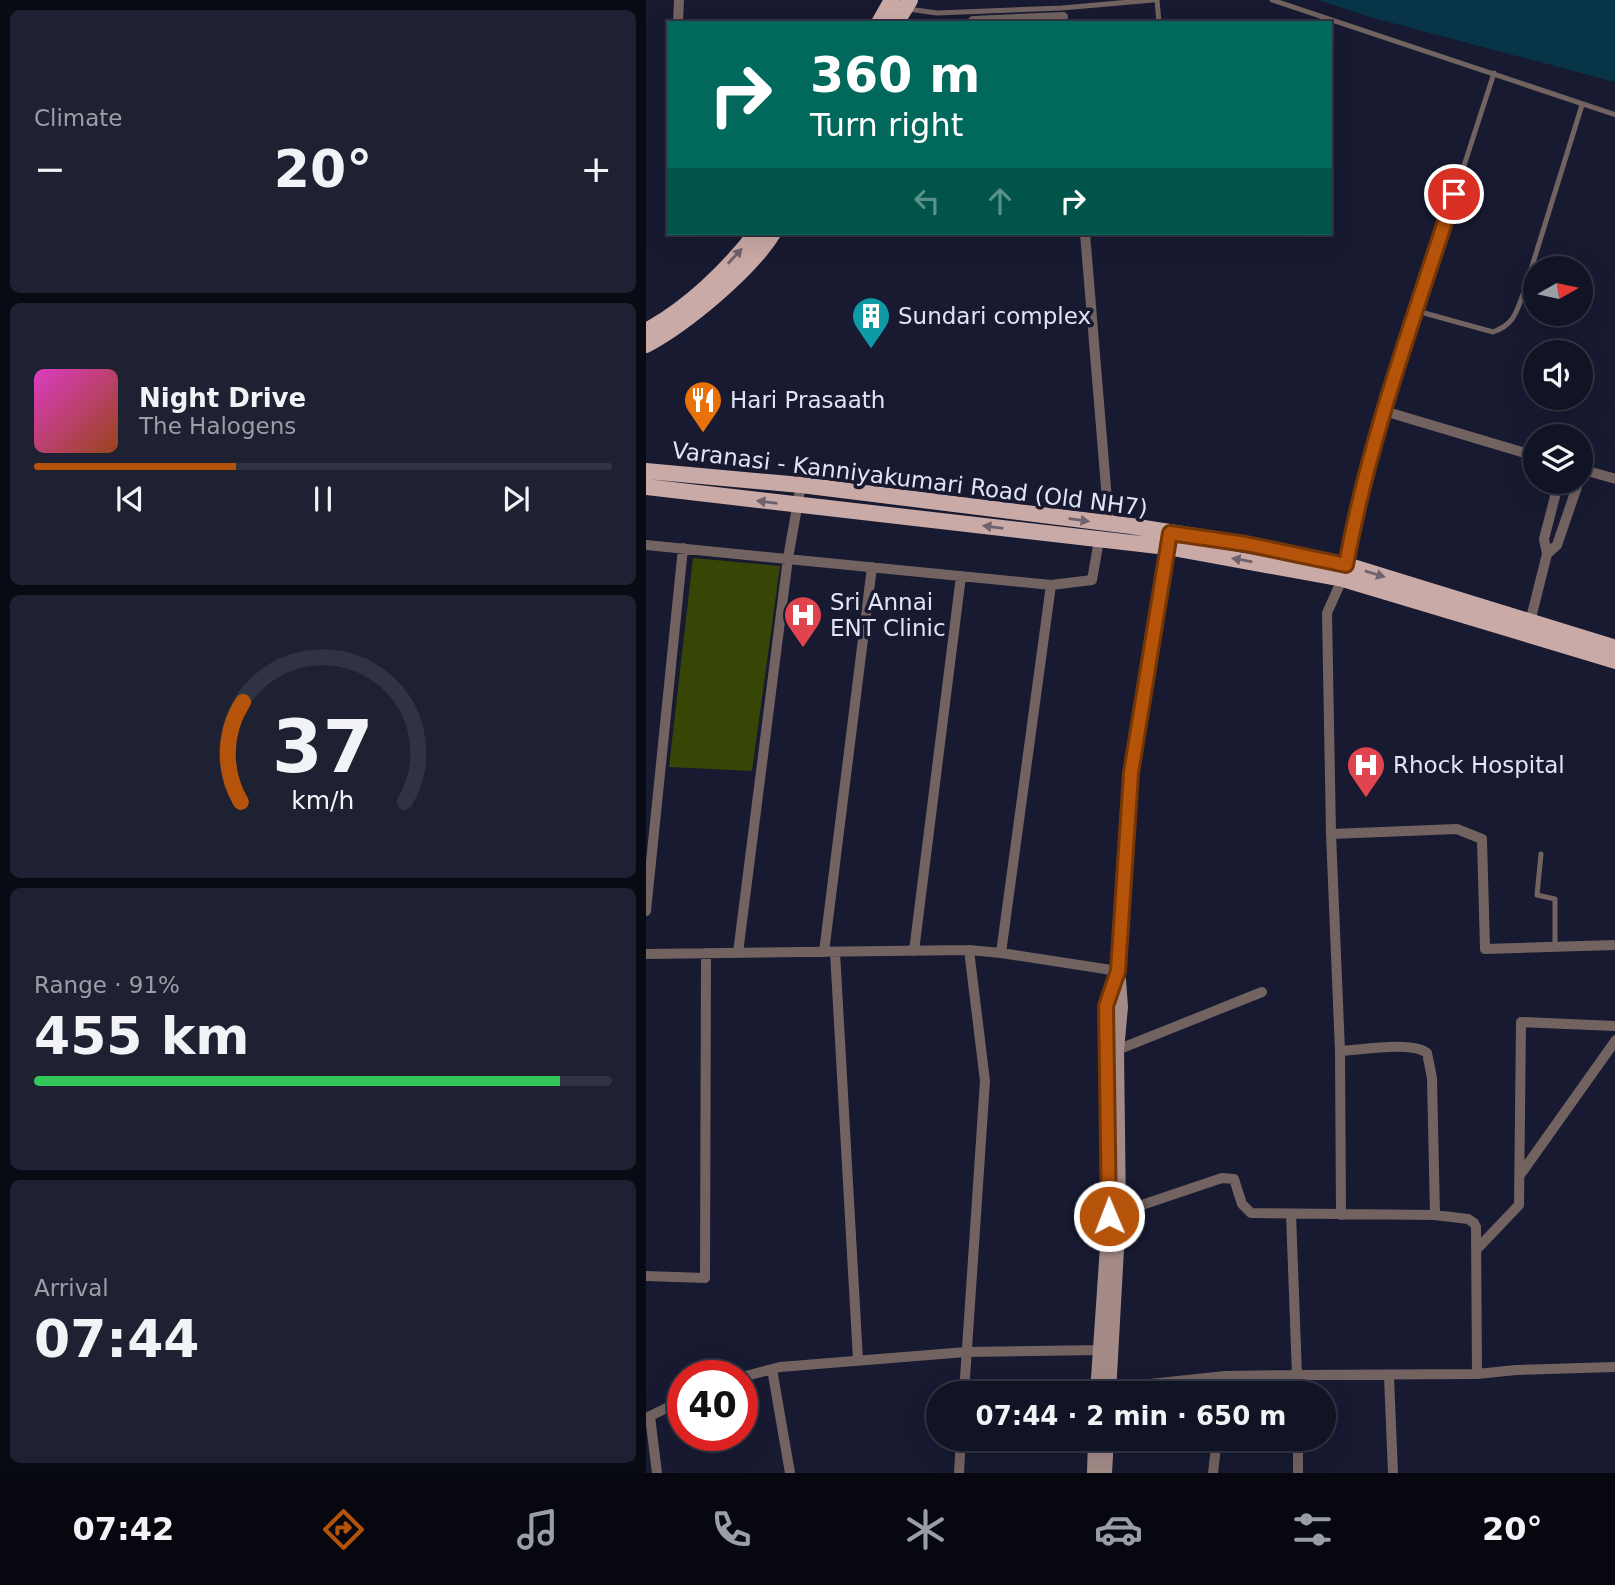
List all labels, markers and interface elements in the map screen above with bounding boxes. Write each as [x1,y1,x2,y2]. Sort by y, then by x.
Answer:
text: 360 m [810,47,980,104]
icon: right [695,49,786,140]
text: Climate [34,105,123,131]
text: Turn right [810,106,963,144]
text: 20° [274,139,372,199]
text: − [34,147,66,191]
text: + [580,147,612,191]
pin [1424,164,1484,224]
icon: arrive [1435,175,1473,213]
icon: left [908,182,946,220]
icon: ahead [981,182,1019,220]
icon: right [1054,182,1092,220]
one-way arrow [727,247,743,265]
north arrow [1523,256,1593,326]
map controls [1523,256,1593,494]
building icon: Sundari complex [850,295,892,350]
place label: Sundari complex [898,303,1091,329]
button: sound [1523,340,1593,410]
restaurant icon: Hari Prasaath [682,379,724,434]
text: Night Drive [139,383,306,413]
place label: Hari Prasaath [730,387,885,413]
text: The Halogens [139,413,296,439]
button: layers [1523,424,1593,494]
street label: Varanasi - Kanniyakumari Road (Old NH7) [671,437,1149,521]
icon: previous [111,480,149,518]
icon: pause [304,480,342,518]
icon: next [497,480,535,518]
one-way arrow [755,496,777,507]
one-way arrow [1068,514,1090,525]
one-way arrow [982,521,1004,532]
one-way arrow [1231,554,1253,565]
one-way arrow [1364,569,1385,579]
place label: Sri Annai ENT Clinic [830,589,946,641]
hospital icon: Sri Annai ENT Clinic [782,594,824,649]
text: 37 [272,705,374,790]
hospital icon: Rhock Hospital [1345,744,1387,799]
place label: Rhock Hospital [1393,752,1565,778]
text: km/h [291,786,355,815]
text: Range · 91% [34,972,180,998]
text: 455 km [34,1006,249,1066]
position arrow [1072,1179,1146,1253]
text: Arrival [34,1275,109,1301]
text: 07:44 [34,1309,200,1369]
speed limit sign: 40 [667,1360,758,1451]
text: 07:44 · 2 min · 650 m [976,1401,1286,1431]
icon: directions [319,1505,368,1554]
icon: music [513,1505,562,1554]
icon: phone [707,1505,756,1554]
icon: climate [901,1505,950,1554]
icon: car [1094,1505,1143,1554]
icon: filters [1288,1505,1337,1554]
text: 07:42 [72,1510,174,1548]
text: 20° [1482,1510,1542,1548]

